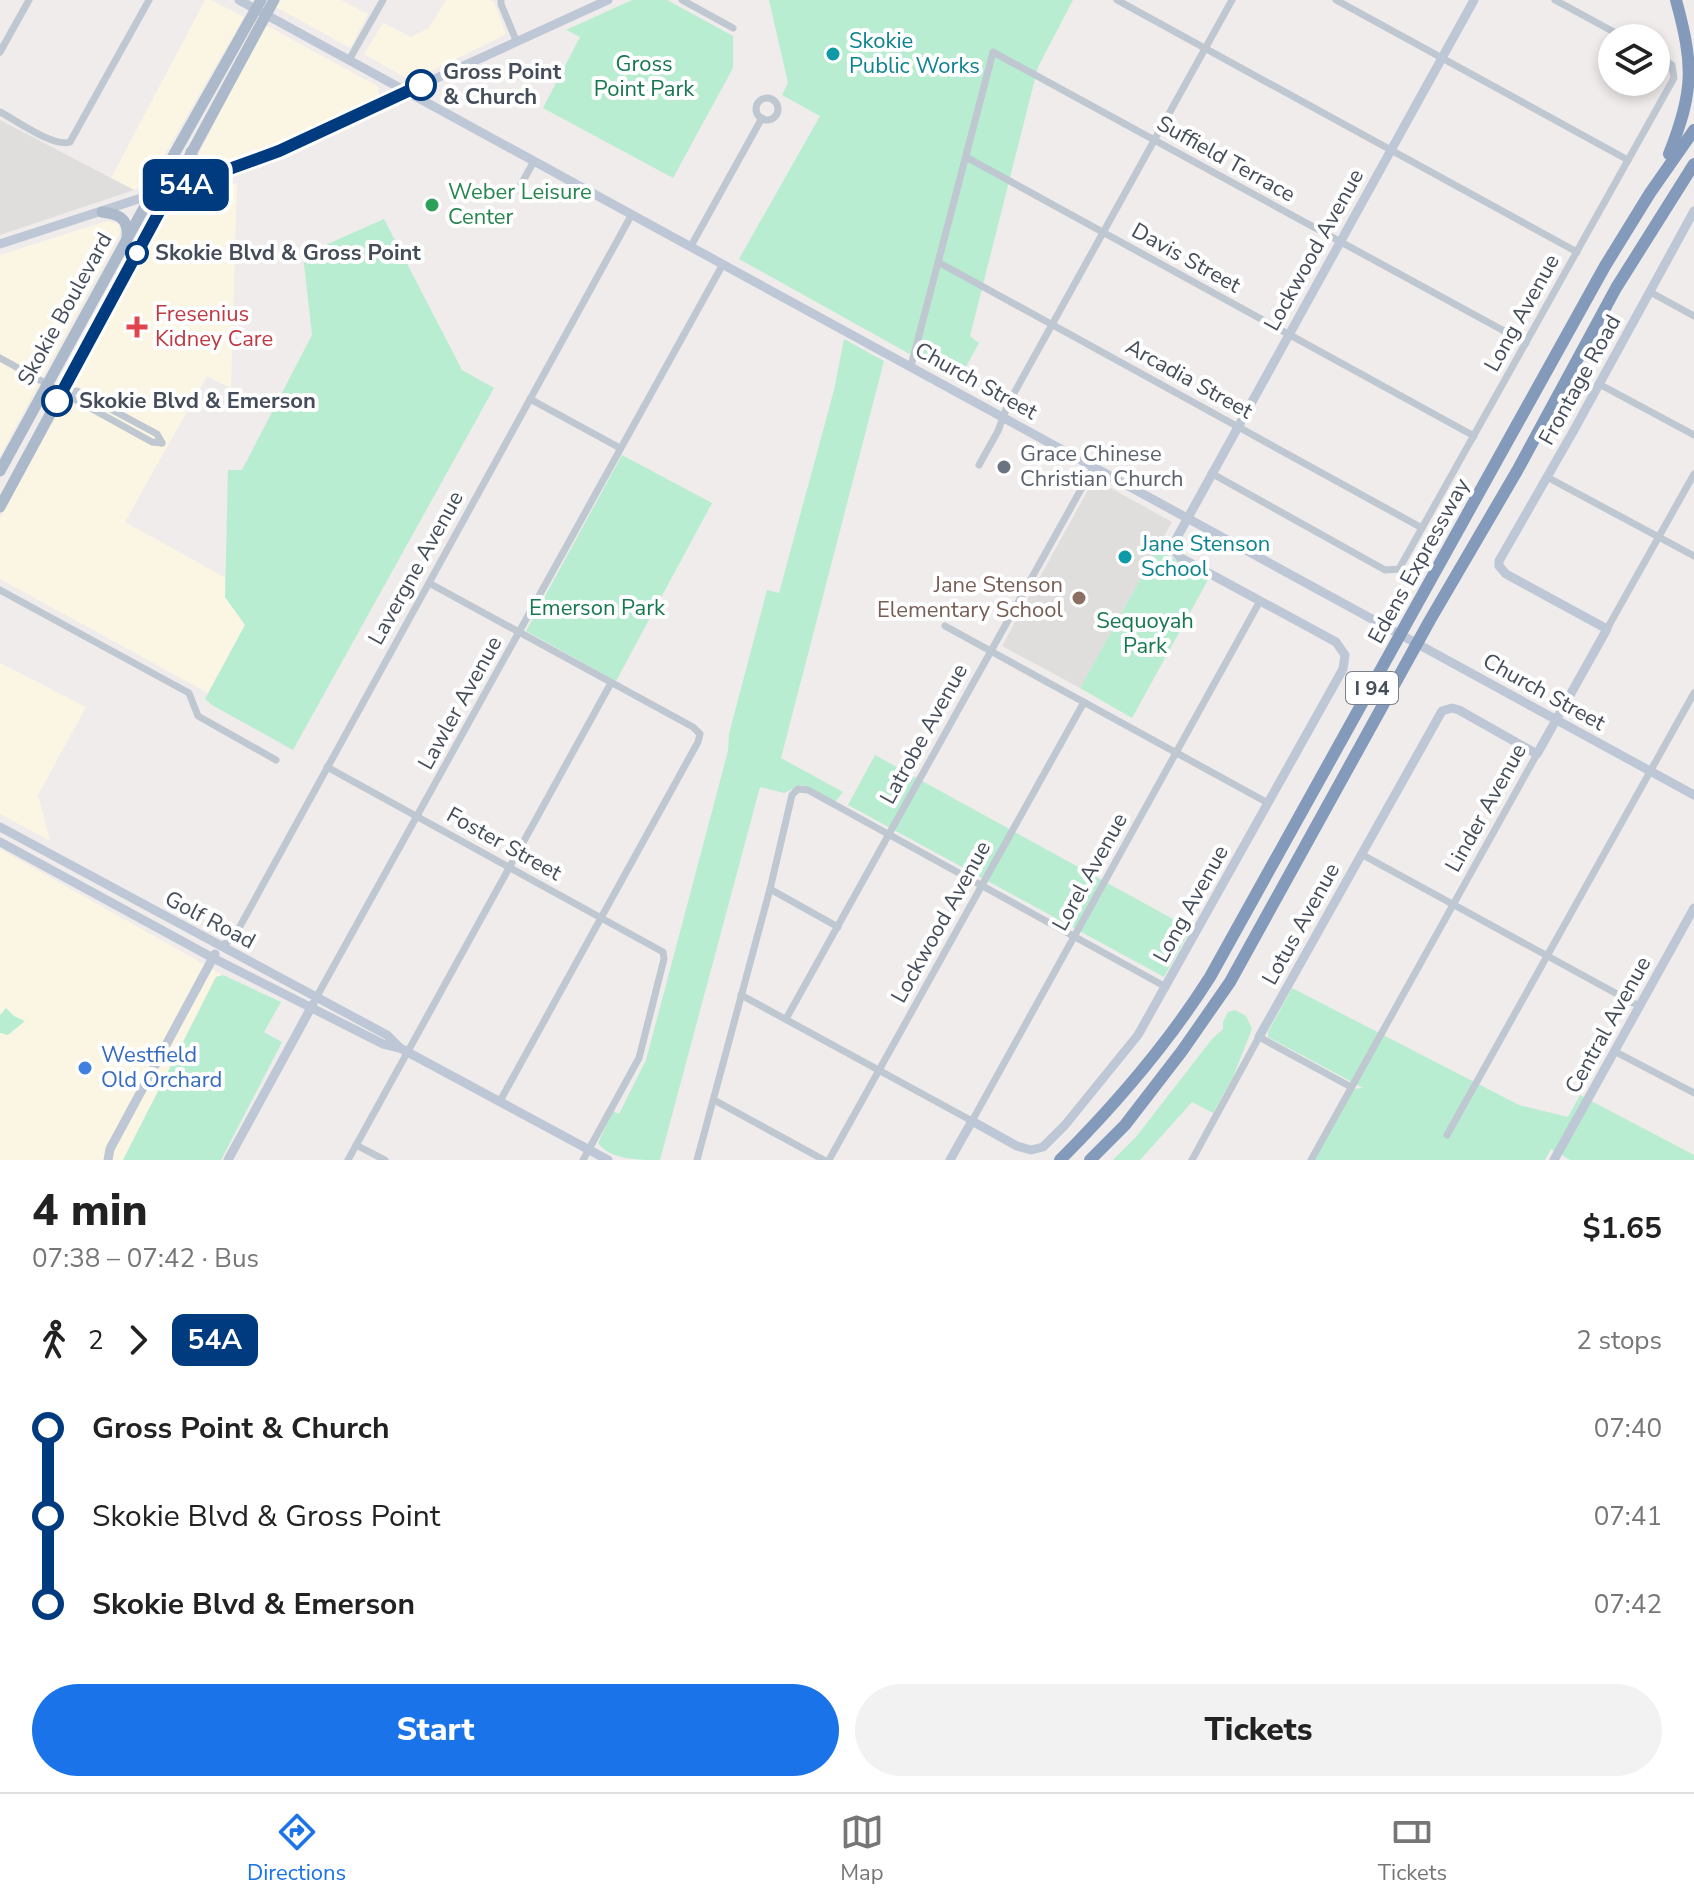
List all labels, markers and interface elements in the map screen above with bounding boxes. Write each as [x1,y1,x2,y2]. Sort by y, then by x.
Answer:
map controls [1598,24,1670,96]
button: layers [1598,24,1670,96]
place label: Skokie Public Works [849,26,980,81]
marker: Skokie Public Works [824,45,842,63]
park label: Gross Point Park [594,49,695,104]
place label: Gross Point & Church [443,57,562,112]
marker: Gross Point & Church [406,70,436,100]
street label: Suffield Terrace [1151,109,1301,209]
line badge: 54A [140,159,232,211]
street label: Lockwood Avenue [1257,164,1371,336]
text: 54A [159,166,213,204]
place label: Weber Leisure Center [448,177,592,232]
marker: Weber Leisure Center [423,196,441,214]
street label: Davis Street [1126,216,1246,300]
street label: Skokie Boulevard [11,227,119,391]
place label: Skokie Blvd & Gross Point [155,238,421,268]
marker: Skokie Blvd & Gross Point [126,242,148,264]
street label: Long Avenue [1477,249,1567,377]
place label: Fresenius Kidney Care [155,299,273,354]
street label: Frontage Road [1532,309,1628,451]
marker: Fresenius Kidney Care [126,316,148,338]
street label: Arcadia Street [1120,332,1258,426]
street label: Church Street [909,335,1043,427]
marker: Skokie Blvd & Emerson [42,386,72,416]
place label: Skokie Blvd & Emerson [79,386,316,416]
place label: Grace Chinese Christian Church [1020,439,1183,494]
marker: Grace Chinese Christian Church [995,458,1013,476]
street label: Edens Expressway [1361,472,1477,649]
street label: Lavergne Avenue [361,486,471,650]
place label: Jane Stenson School [1140,529,1270,584]
marker: Jane Stenson School [1116,548,1134,566]
place label: Jane Stenson Elementary School [877,570,1063,625]
marker: Jane Stenson Elementary School [1070,589,1088,607]
park label: Emerson Park [529,593,666,623]
park label: Sequoyah Park [1096,606,1194,661]
street label: Lawler Avenue [411,631,509,775]
street label: Church Street [1477,646,1611,738]
street label: Latrobe Avenue [873,658,975,810]
road number: I 94 [1346,672,1398,704]
street label: Linder Avenue [1438,738,1534,878]
street label: Foster Street [441,800,567,888]
street label: Lorel Avenue [1045,808,1135,936]
street label: Lockwood Avenue [884,836,998,1008]
street label: Long Avenue [1146,840,1236,968]
street label: Lotus Avenue [1255,858,1347,990]
street label: Golf Road [159,884,261,956]
street label: Central Avenue [1558,951,1658,1099]
place label: Westfield Old Orchard [101,1040,222,1095]
marker: Westfield Old Orchard [76,1059,94,1077]
text: 4 min [32,1181,148,1241]
text: $1.65 [1583,1208,1662,1249]
text: 07:38 – 07:42 · Bus [32,1241,259,1276]
icon: walk [32,1318,76,1362]
icon: forward [116,1318,160,1362]
text: 54A [188,1321,242,1359]
text: 2 [88,1323,104,1358]
text: 2 stops [1576,1323,1662,1358]
text: Gross Point & Church [92,1408,390,1449]
text: 07:40 [1594,1411,1662,1446]
text: Skokie Blvd & Gross Point [92,1496,440,1537]
text: 07:41 [1594,1499,1662,1534]
text: Skokie Blvd & Emerson [92,1584,415,1625]
text: 07:42 [1594,1587,1662,1622]
button: Start [32,1684,839,1776]
button: Tickets [855,1684,1662,1776]
tab: Directions [247,1810,346,1888]
tab: Map [840,1810,884,1888]
tab: Tickets [1378,1810,1447,1888]

